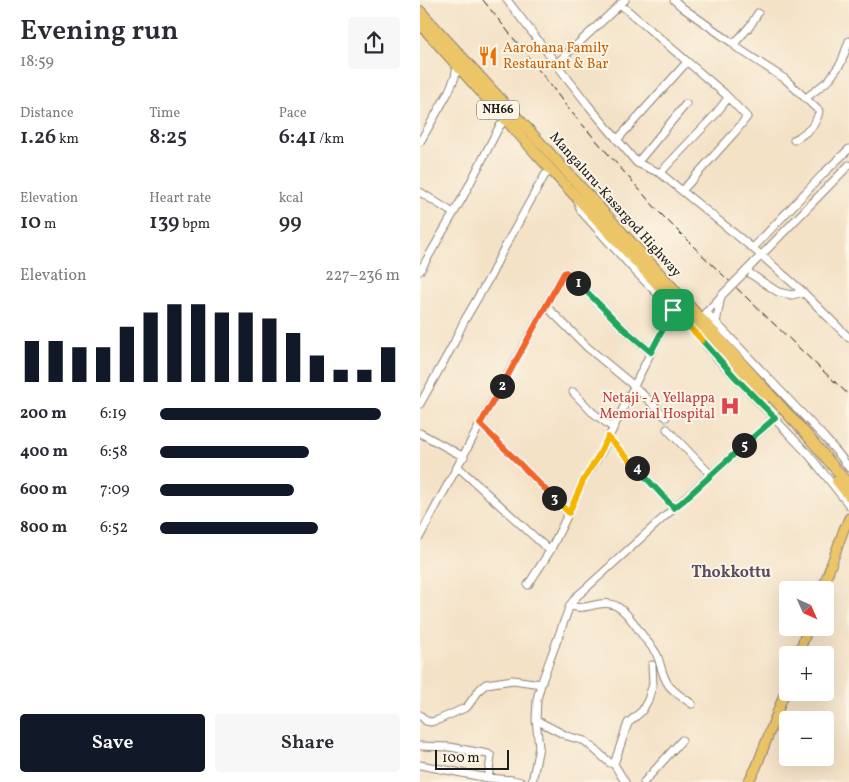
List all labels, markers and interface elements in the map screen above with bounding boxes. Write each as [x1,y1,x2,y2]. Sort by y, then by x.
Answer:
text: Evening run [20,12,179,51]
button: share [348,17,400,69]
place label: Aarohana Family Restaurant & Bar [503,39,609,74]
restaurant icon: Aarohana Family Restaurant & Bar [477,45,499,67]
text: 18:59 [20,51,54,73]
road number: NH66 [477,100,519,120]
text: Distance [20,104,74,123]
text: Time [149,104,180,123]
text: Pace [279,104,307,123]
text: 1.26 [20,123,56,152]
text: 8:25 [149,123,187,152]
text: 6:41 [279,123,316,152]
street label: Mangaluru-Kasargod Highway [545,128,686,282]
text: km [56,130,79,149]
text: /km [316,130,344,149]
text: Elevation [20,189,78,208]
text: Heart rate [149,189,211,208]
text: kcal [279,189,304,208]
text: 10 [20,208,41,237]
text: 139 [149,208,179,237]
text: 99 [279,208,301,237]
text: m [41,215,56,234]
text: bpm [179,215,210,234]
text: Elevation [20,265,87,287]
text: 227–236 m [325,265,400,287]
pin: 1 [566,270,590,296]
text: 1 [576,274,581,293]
pin [652,289,694,331]
icon: arrive [659,296,687,324]
pin: 2 [490,374,514,398]
text: 2 [499,377,506,396]
place label: Netaji - A Yellappa Memorial Hospital [599,389,715,424]
hospital icon: Netaji - A Yellappa Memorial Hospital [719,395,741,417]
text: 200 m [20,403,67,425]
text: 6:19 [100,403,126,425]
pin: 5 [732,432,756,458]
text: 5 [741,436,748,455]
text: 400 m [20,441,68,463]
text: 6:58 [100,441,128,463]
pin: 4 [624,456,650,480]
text: 4 [633,459,642,478]
text: 600 m [20,479,67,501]
text: 7:09 [100,479,130,501]
pin: 3 [542,486,566,510]
text: 3 [551,489,558,508]
text: 800 m [20,517,67,539]
text: 6:52 [100,517,128,539]
district label: Thokkottu [691,562,771,584]
north arrow [779,581,834,636]
map controls [779,581,834,766]
button: + [779,646,834,701]
button: − [779,711,834,766]
button: Save [20,714,205,772]
button: Share [215,714,400,772]
scale bar [435,747,509,770]
text: 100 m [442,749,480,768]

